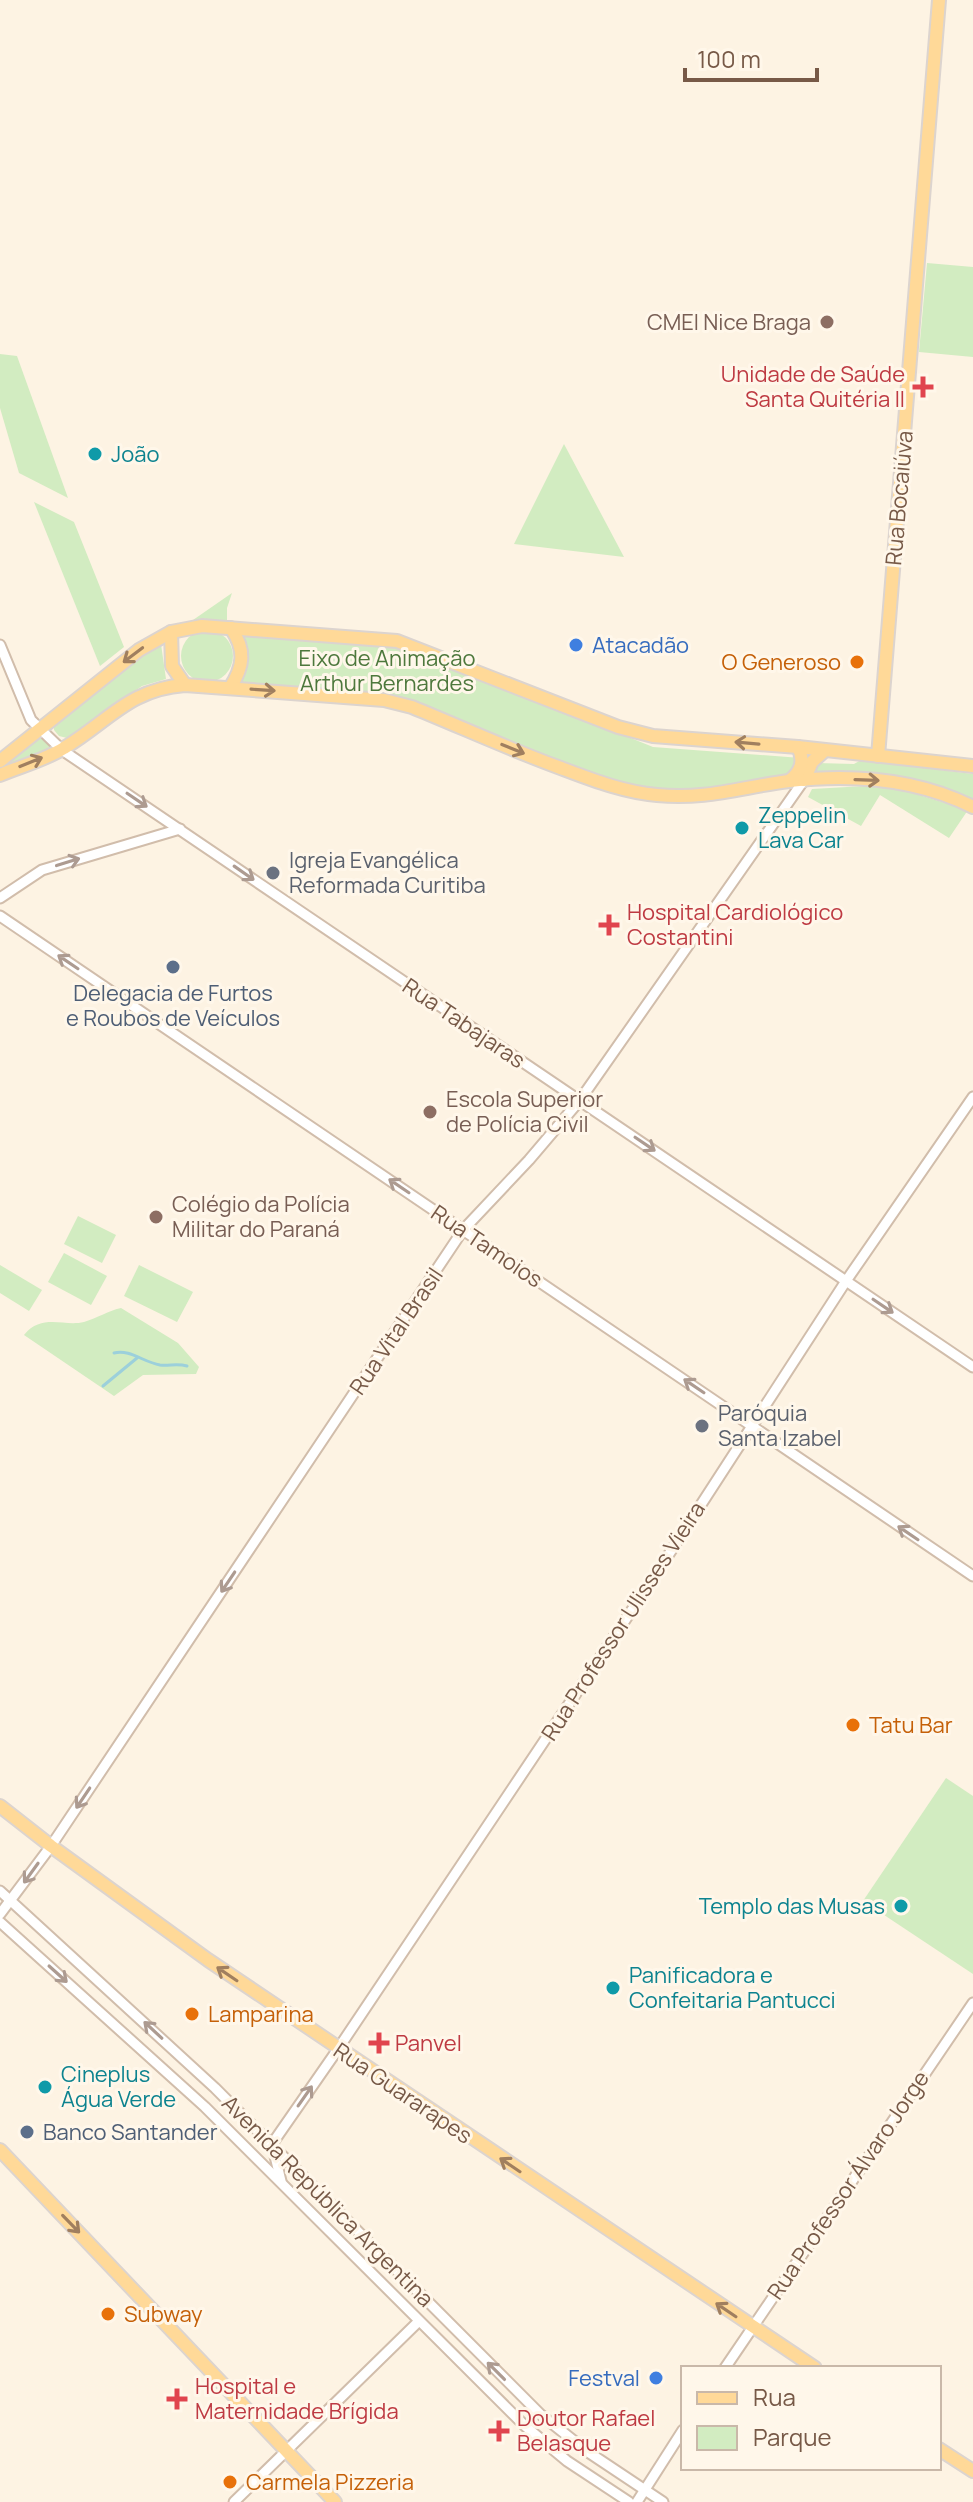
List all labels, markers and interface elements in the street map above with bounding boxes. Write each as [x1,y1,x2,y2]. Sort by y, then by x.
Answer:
scale bar [685,32,817,82]
text: 100 m [697,42,761,75]
place label: CMEI Nice Braga [647,307,811,337]
marker: CMEI Nice Braga [818,313,836,331]
place label: Unidade de Saúde Santa Quitéria II [721,359,905,414]
marker: Unidade de Saúde Santa Quitéria II [912,376,934,398]
street label: Rua Bocaiúva [878,429,920,567]
place label: João [111,439,159,469]
marker: João [86,445,104,463]
place label: Atacadão [592,630,689,660]
marker: Atacadão [567,636,585,654]
park label: Eixo de Animação Arthur Bernardes [299,643,475,698]
one-way arrow [123,647,144,664]
place label: O Generoso [722,647,841,677]
marker: O Generoso [848,653,866,671]
one-way arrow [249,683,276,698]
one-way arrow [734,735,761,750]
one-way arrow [500,743,525,758]
one-way arrow [18,754,43,768]
one-way arrow [853,772,880,787]
one-way arrow [126,792,148,809]
place label: Zeppelin Lava Car [758,800,846,855]
marker: Zeppelin Lava Car [733,819,751,837]
place label: Igreja Evangélica Reformada Curitiba [289,845,486,900]
one-way arrow [55,854,81,869]
marker: Igreja Evangélica Reformada Curitiba [264,864,282,882]
one-way arrow [232,865,254,881]
place label: Hospital Cardiológico Costantini [627,897,843,952]
marker: Hospital Cardiológico Costantini [598,914,620,936]
one-way arrow [57,954,79,970]
marker: Delegacia de Furtos e Roubos de Veículos [164,958,182,976]
street label: Rua Tabajaras [397,971,531,1075]
place label: Delegacia de Furtos e Roubos de Veículos [66,978,280,1033]
place label: Escola Superior de Polícia Civil [446,1084,603,1139]
marker: Escola Superior de Polícia Civil [421,1103,439,1121]
one-way arrow [633,1136,655,1152]
one-way arrow [388,1178,410,1195]
place label: Colégio da Polícia Militar do Paraná [172,1189,350,1244]
street label: Rua Tamoios [425,1198,549,1294]
marker: Colégio da Polícia Militar do Paraná [147,1208,165,1226]
street label: Rua Vital Brasil [342,1262,450,1400]
one-way arrow [871,1298,893,1314]
one-way arrow [683,1377,705,1394]
place label: Paróquia Santa Izabel [718,1398,842,1453]
marker: Paróquia Santa Izabel [693,1417,711,1435]
street label: Rua Professor Ulisses Vieira [534,1496,712,1746]
one-way arrow [898,1524,920,1541]
one-way arrow [220,1571,236,1593]
place label: Tatu Bar [869,1710,953,1740]
marker: Tatu Bar [844,1716,862,1734]
one-way arrow [75,1786,91,1809]
one-way arrow [22,1862,39,1884]
place label: Templo das Musas [699,1891,885,1921]
marker: Templo das Musas [892,1897,910,1915]
place label: Panificadora e Confeitaria Pantucci [629,1960,836,2015]
one-way arrow [48,1965,68,1983]
one-way arrow [217,1966,239,1982]
marker: Panificadora e Confeitaria Pantucci [604,1979,622,1997]
place label: Lamparina [208,1999,314,2029]
marker: Lamparina [183,2005,201,2023]
one-way arrow [143,2021,163,2039]
place label: Panvel [395,2028,462,2058]
marker: Panvel [370,2034,388,2052]
street label: Rua Guararapes [328,2035,478,2151]
place label: Cineplus Água Verde [61,2059,176,2114]
street label: Rua Professor Álvaro Jorge [760,2065,936,2305]
marker: Cineplus Água Verde [36,2078,54,2096]
one-way arrow [297,2086,313,2108]
street label: Avenida República Argentina [216,2089,440,2313]
place label: Banco Santander [43,2117,218,2147]
marker: Banco Santander [18,2123,36,2141]
one-way arrow [499,2157,522,2173]
one-way arrow [61,2214,80,2234]
place label: Subway [124,2299,203,2329]
one-way arrow [715,2302,738,2318]
marker: Subway [99,2305,117,2323]
one-way arrow [487,2362,506,2381]
place label: Festval [568,2363,640,2393]
legend [681,2366,941,2470]
marker: Festval [647,2369,665,2387]
place label: Hospital e Maternidade Brígida [195,2371,399,2426]
text: Rua [753,2380,796,2413]
marker: Hospital e Maternidade Brígida [166,2388,188,2410]
place label: Doutor Rafael Belasque [517,2403,655,2458]
marker: Doutor Rafael Belasque [488,2420,510,2442]
text: Parque [753,2420,831,2453]
place label: Carmela Pizzeria [246,2467,414,2497]
marker: Carmela Pizzeria [221,2473,239,2491]

